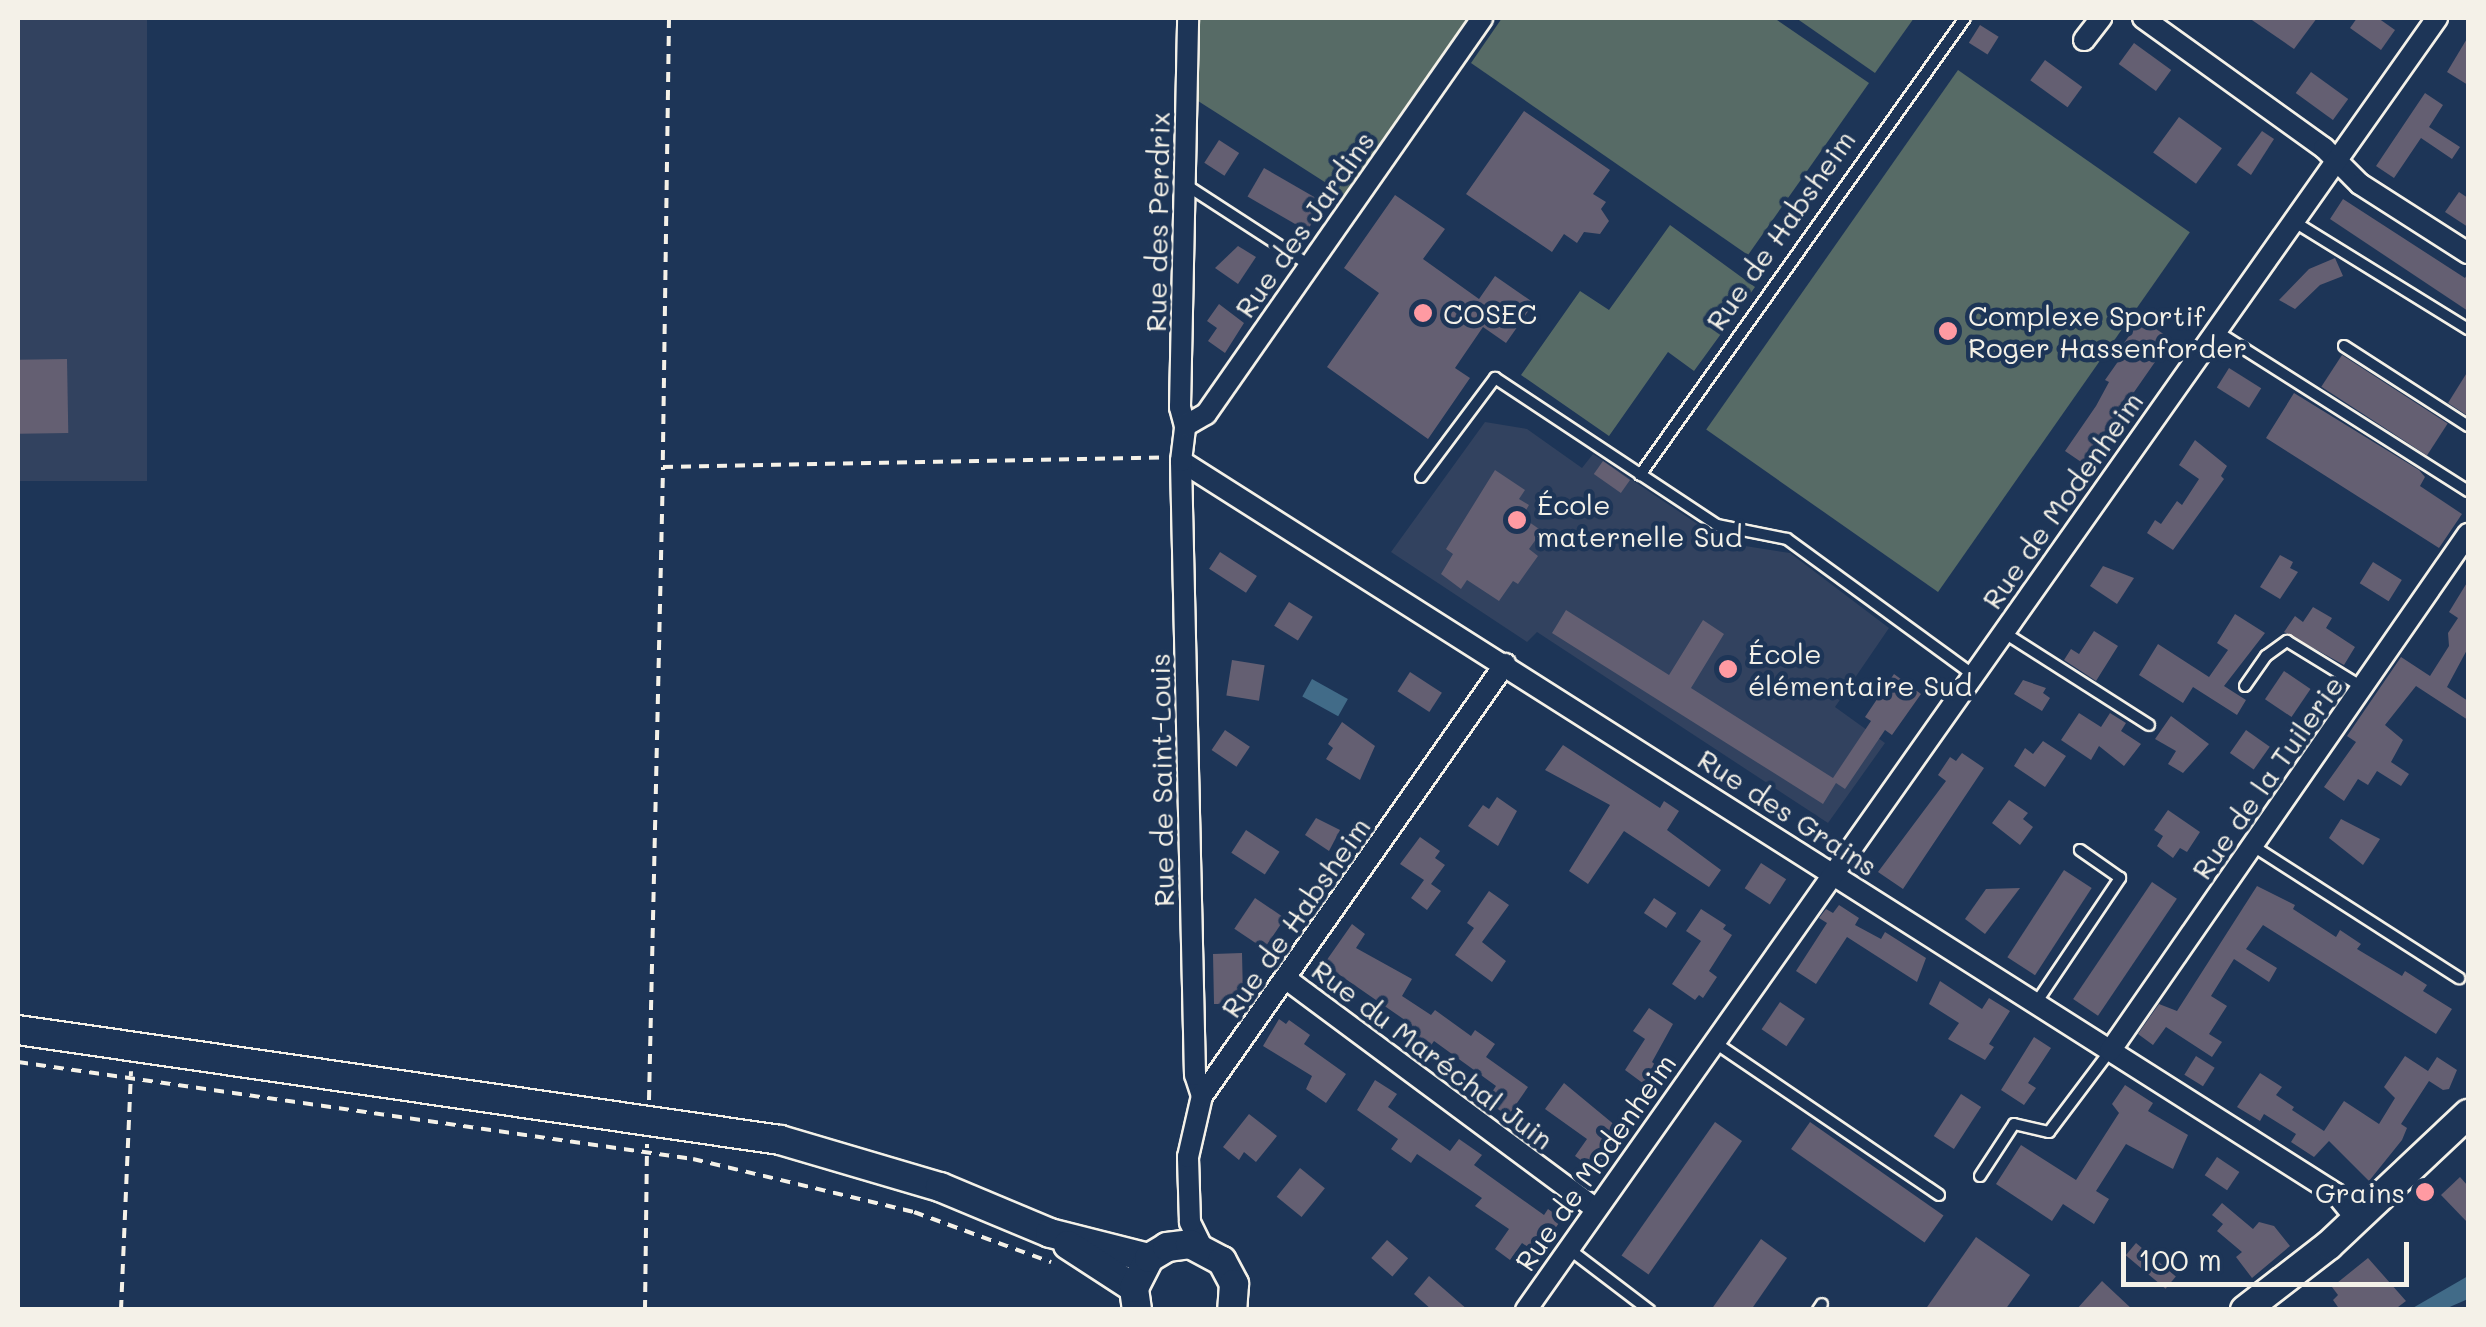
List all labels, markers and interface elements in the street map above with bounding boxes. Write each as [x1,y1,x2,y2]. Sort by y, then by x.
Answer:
street label: Rue des Perdrix [1138,112,1176,332]
street label: Rue des Jardins [1227,124,1381,324]
street label: Rue de Habsheim [1698,124,1862,336]
place label: COSEC [1443,296,1537,330]
place label: Complexe Sportif Roger Hassenforder [1968,298,2247,364]
marker: COSEC [1412,302,1434,324]
marker: Complexe Sportif Roger Hassenforder [1937,320,1959,342]
street label: Rue de Modenheim [1974,385,2150,615]
place label: École maternelle Sud [1537,487,1742,553]
marker: École maternelle Sud [1506,509,1528,531]
place label: École élémentaire Sud [1748,636,1972,702]
street label: Rue de Saint-Louis [1142,653,1180,907]
marker: École élémentaire Sud [1717,658,1739,680]
street label: Rue de la Tuilerie [2184,669,2350,885]
street label: Rue des Grains [1692,742,1884,882]
street label: Rue de Habsheim [1213,811,1377,1023]
street label: Rue du Maréchal Juin [1306,952,1560,1156]
street label: Rue de Modenheim [1507,1047,1683,1277]
place label: Grains [2315,1175,2405,1209]
marker: Grains [2414,1181,2436,1203]
scale bar [2126,1222,2414,1284]
text: 100 m [2138,1239,2222,1279]

